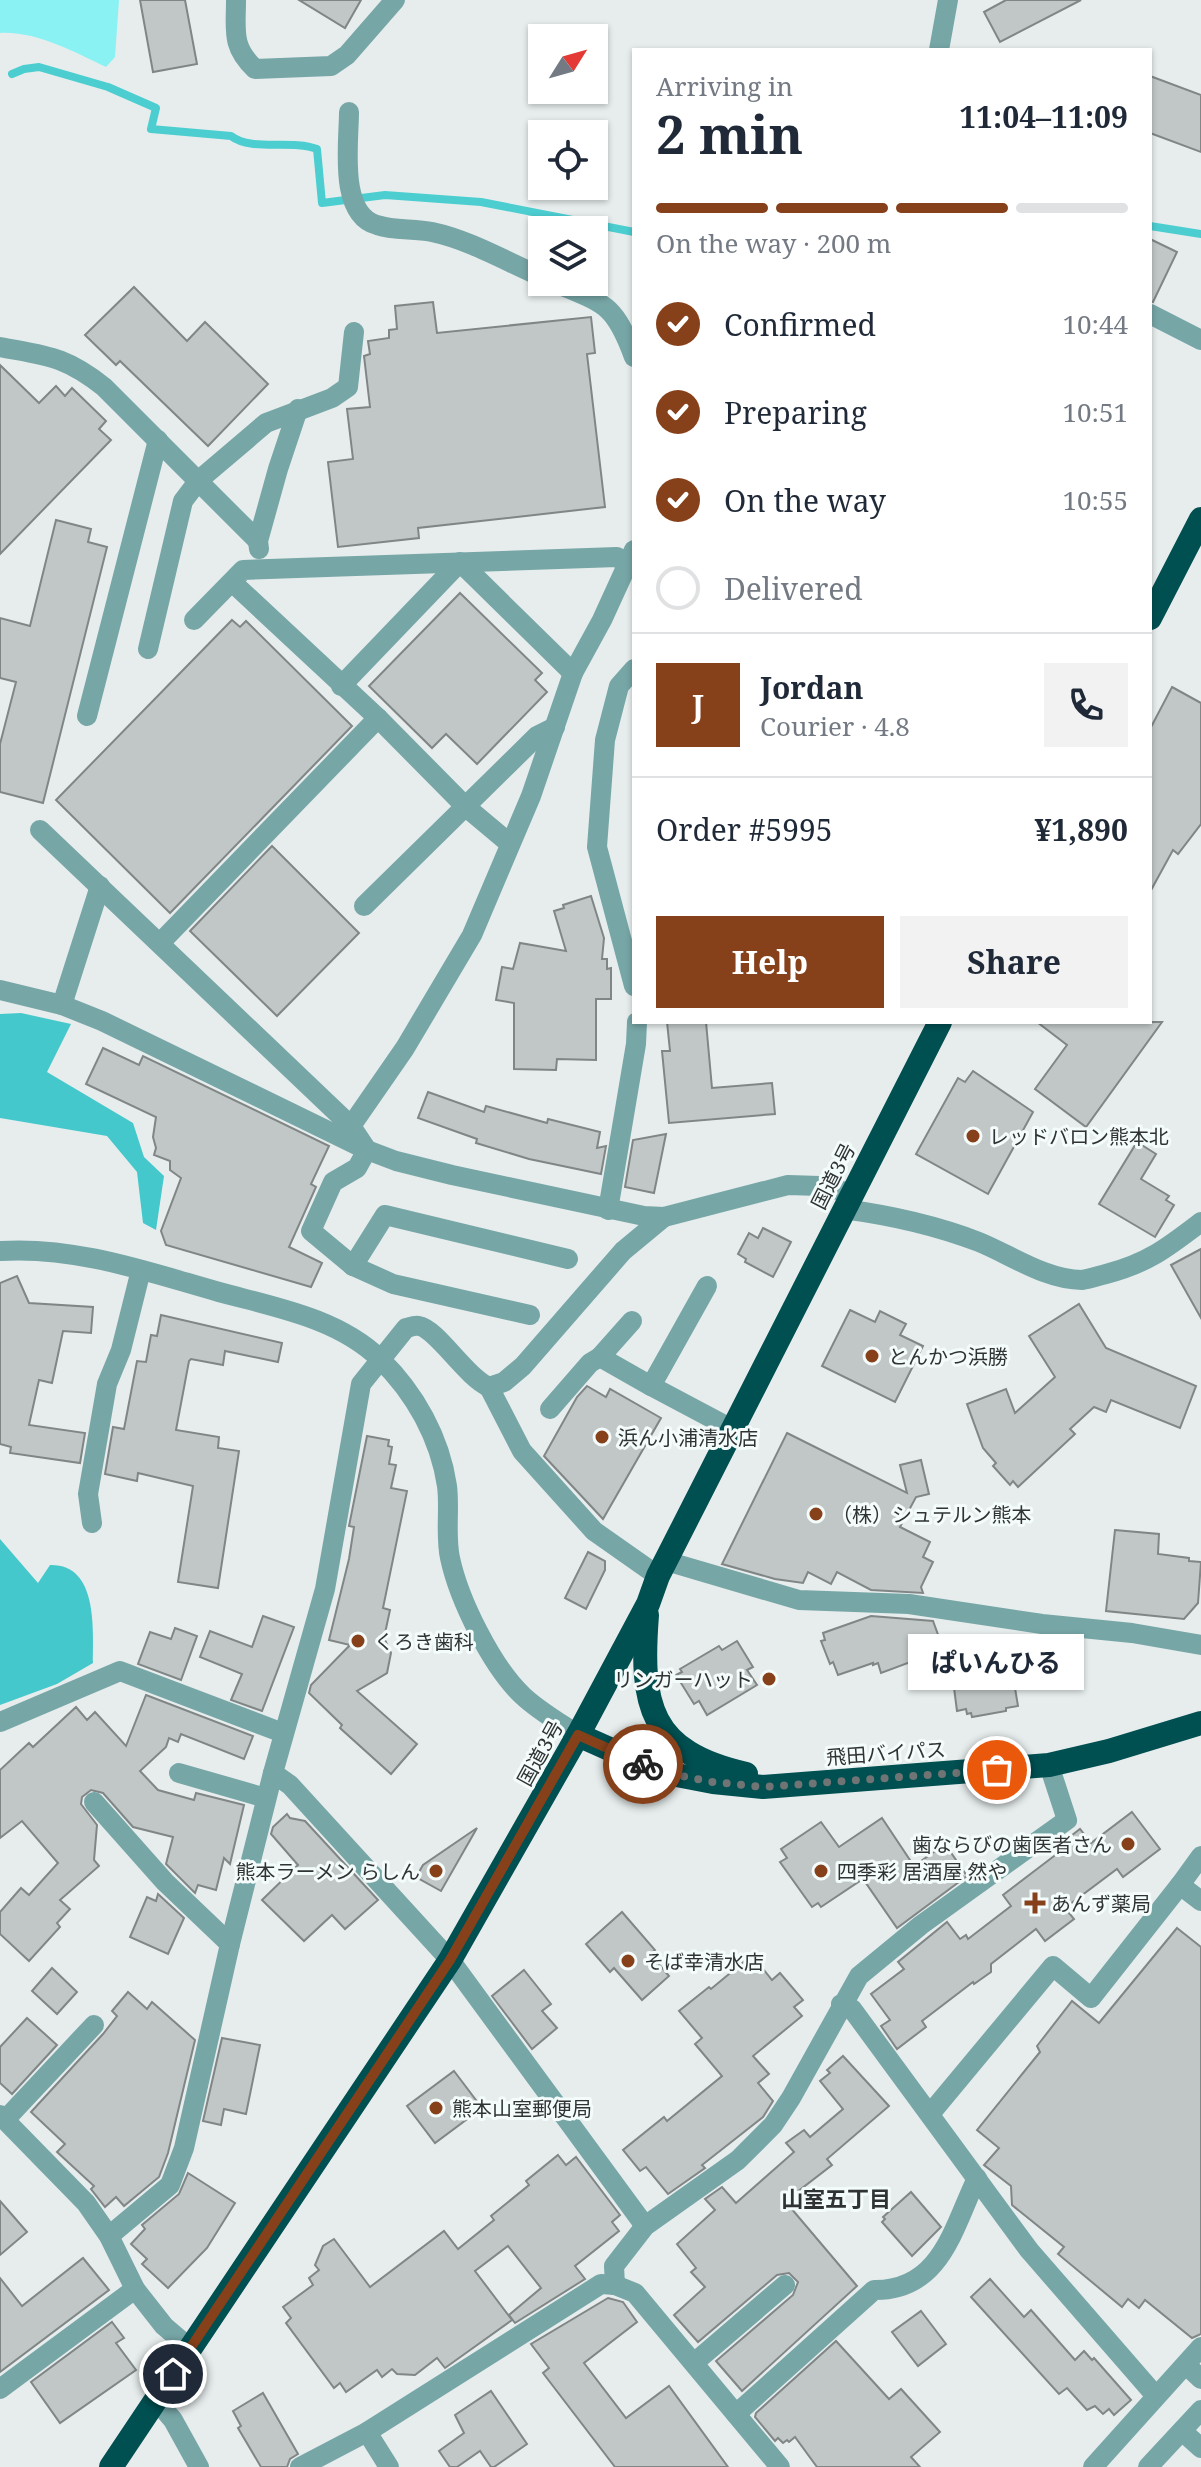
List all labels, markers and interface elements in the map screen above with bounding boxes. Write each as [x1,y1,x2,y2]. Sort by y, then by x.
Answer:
north arrow [528,24,608,104]
map controls [528,24,608,296]
text: Arriving in [656,68,793,104]
text: 11:04–11:09 [959,96,1128,137]
text: 2 min [656,98,803,169]
button: locate [528,120,608,200]
button: layers [528,216,608,296]
text: On the way · 200 m [656,225,891,261]
icon: check [656,302,700,346]
text: Confirmed [724,304,876,345]
text: 10:44 [1062,306,1128,342]
icon: check [656,390,700,434]
text: Preparing [724,392,867,433]
text: 10:51 [1062,394,1128,430]
icon: check [656,478,700,522]
text: On the way [724,480,886,521]
text: 10:55 [1062,482,1128,518]
text: Delivered [724,568,863,609]
button: phone [1044,663,1128,747]
text: Jordan [760,667,863,708]
text: J [692,685,704,726]
text: Courier · 4.8 [760,708,910,744]
text: Order #5995 [656,809,833,850]
text: ¥1,890 [1034,809,1128,850]
button: Help [656,916,884,1008]
button: Share [900,916,1128,1008]
place label: レッドバロン熊本北 [989,1123,1169,1150]
marker: レッドバロン熊本北 [964,1127,982,1145]
street label: 国道3号 [805,1138,861,1214]
place label: とんかつ浜勝 [888,1343,1008,1370]
marker: とんかつ浜勝 [863,1347,881,1365]
place label: 浜ん小浦清水店 [618,1424,758,1451]
marker: 浜ん小浦清水店 [593,1428,611,1446]
place label: （株）シュテルン熊本 [832,1501,1032,1528]
marker: （株）シュテルン熊本 [807,1505,825,1523]
place label: くろき歯科 [374,1628,474,1655]
marker: くろき歯科 [349,1632,367,1650]
callout: ぱいんひる [909,1634,1085,1690]
text: ぱいんひる [931,1644,1061,1680]
place label: リンガーハット [613,1666,753,1693]
marker: リンガーハット [760,1670,778,1688]
street label: 国道3号 [511,1715,569,1791]
courier [603,1724,683,1804]
street label: 飛田バイパス [825,1735,947,1771]
pin [963,1736,1031,1804]
icon: bike [621,1742,665,1786]
icon: bag [975,1748,1019,1792]
place label: 歯ならびの歯医者さん [912,1831,1112,1858]
marker: 歯ならびの歯医者さん [1119,1835,1137,1853]
place label: 熊本ラーメン らしん [236,1858,420,1885]
place label: 四季彩 居酒屋 然や [837,1858,1007,1885]
marker: 熊本ラーメン らしん [427,1862,445,1880]
marker: 四季彩 居酒屋 然や [812,1862,830,1880]
place label: あんず薬局 [1051,1890,1151,1917]
marker: あんず薬局 [1026,1894,1044,1912]
place label: そば幸清水店 [644,1948,764,1975]
marker: そば幸清水店 [619,1952,637,1970]
place label: 熊本山室郵便局 [452,2095,592,2122]
marker: 熊本山室郵便局 [427,2099,445,2117]
district label: 山室五丁目 [781,2183,891,2213]
pin [139,2340,207,2408]
icon: home [151,2352,195,2396]

